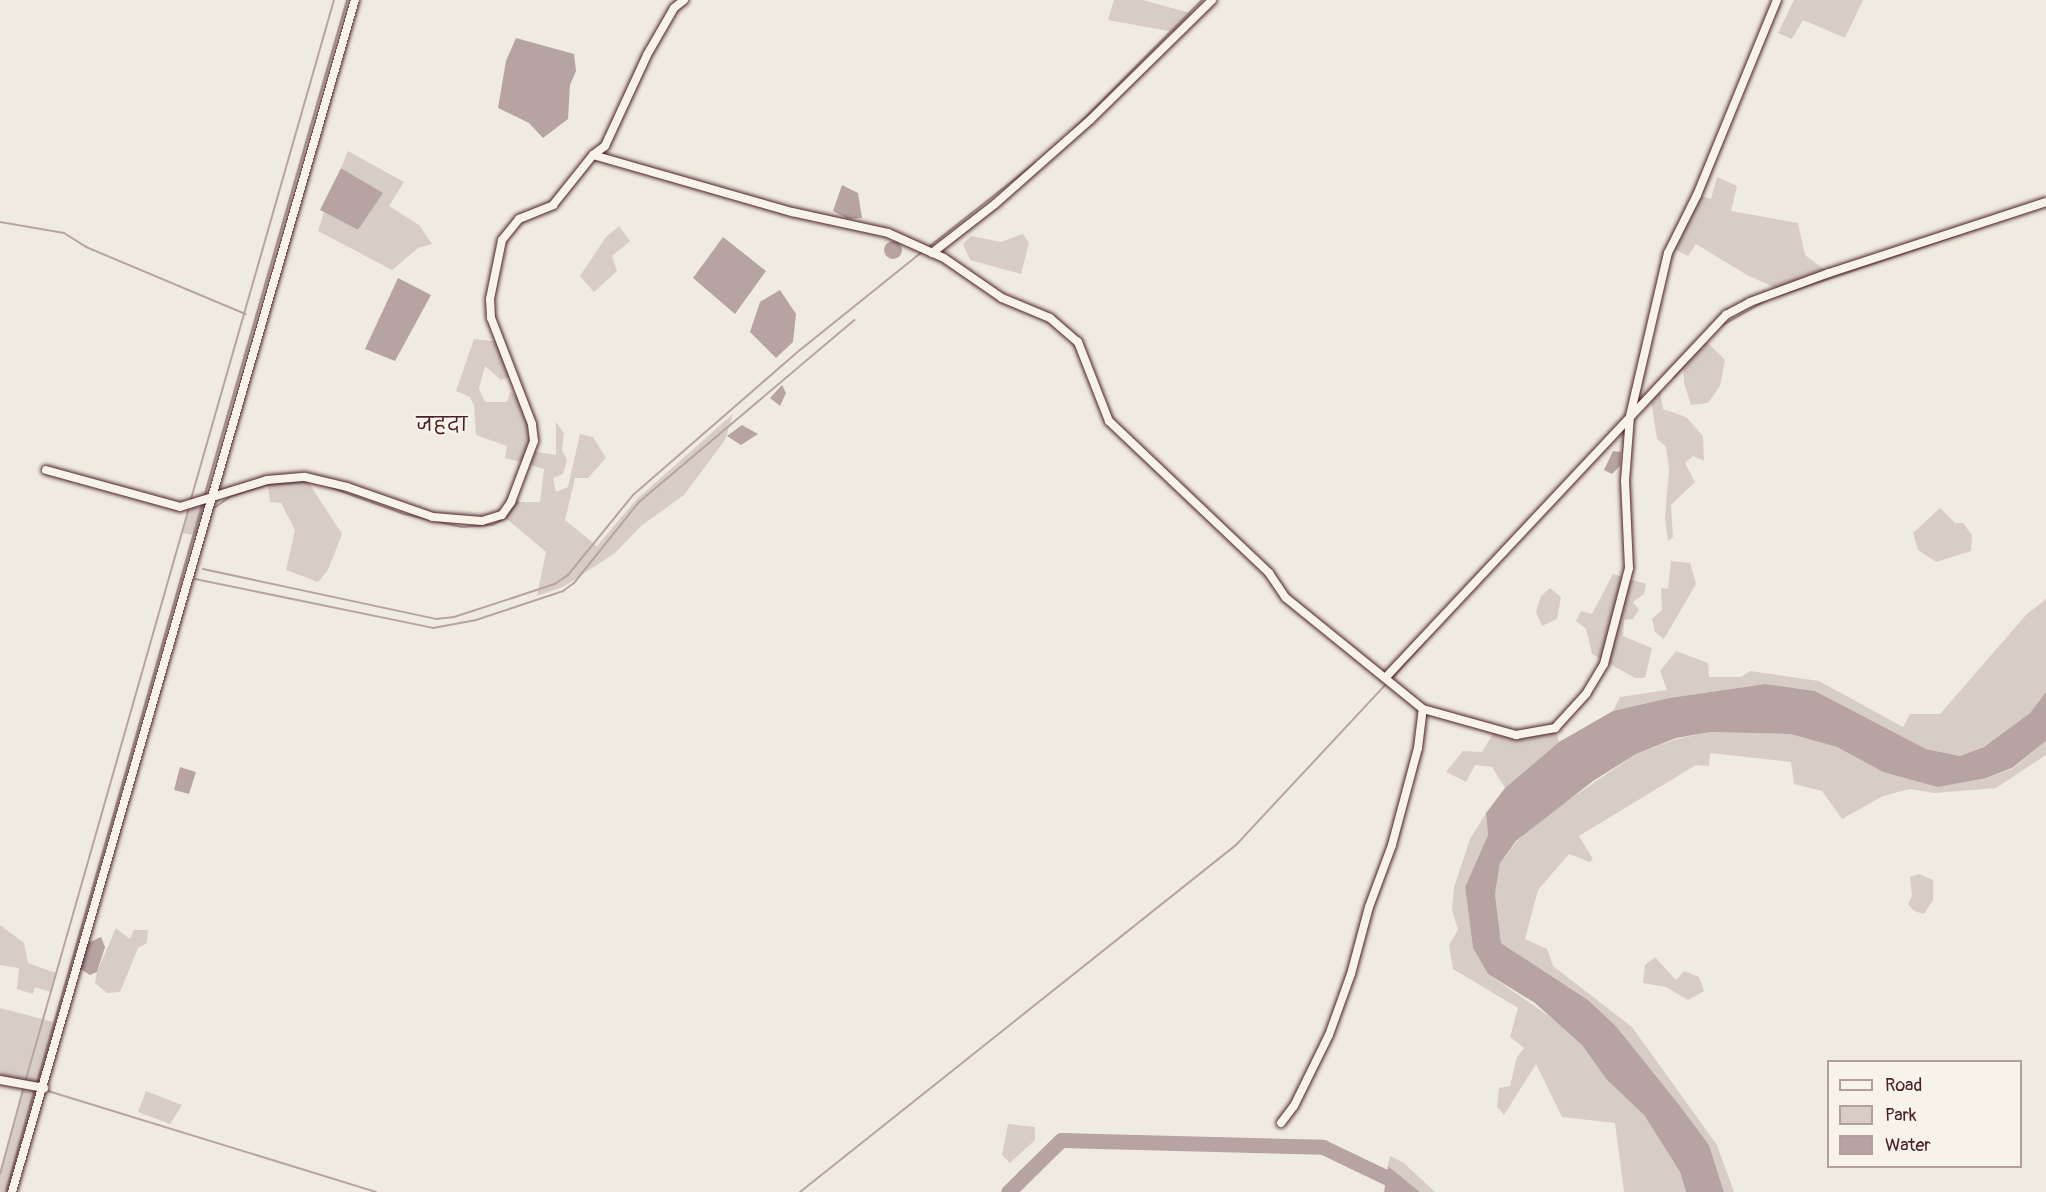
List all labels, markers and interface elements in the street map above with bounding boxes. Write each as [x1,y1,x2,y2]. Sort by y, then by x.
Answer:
district label: जहदा [417,412,467,436]
legend [1827,1060,2022,1168]
text: Road [1885,1074,1922,1097]
text: Park [1885,1104,1917,1127]
text: Water [1885,1134,1931,1157]

